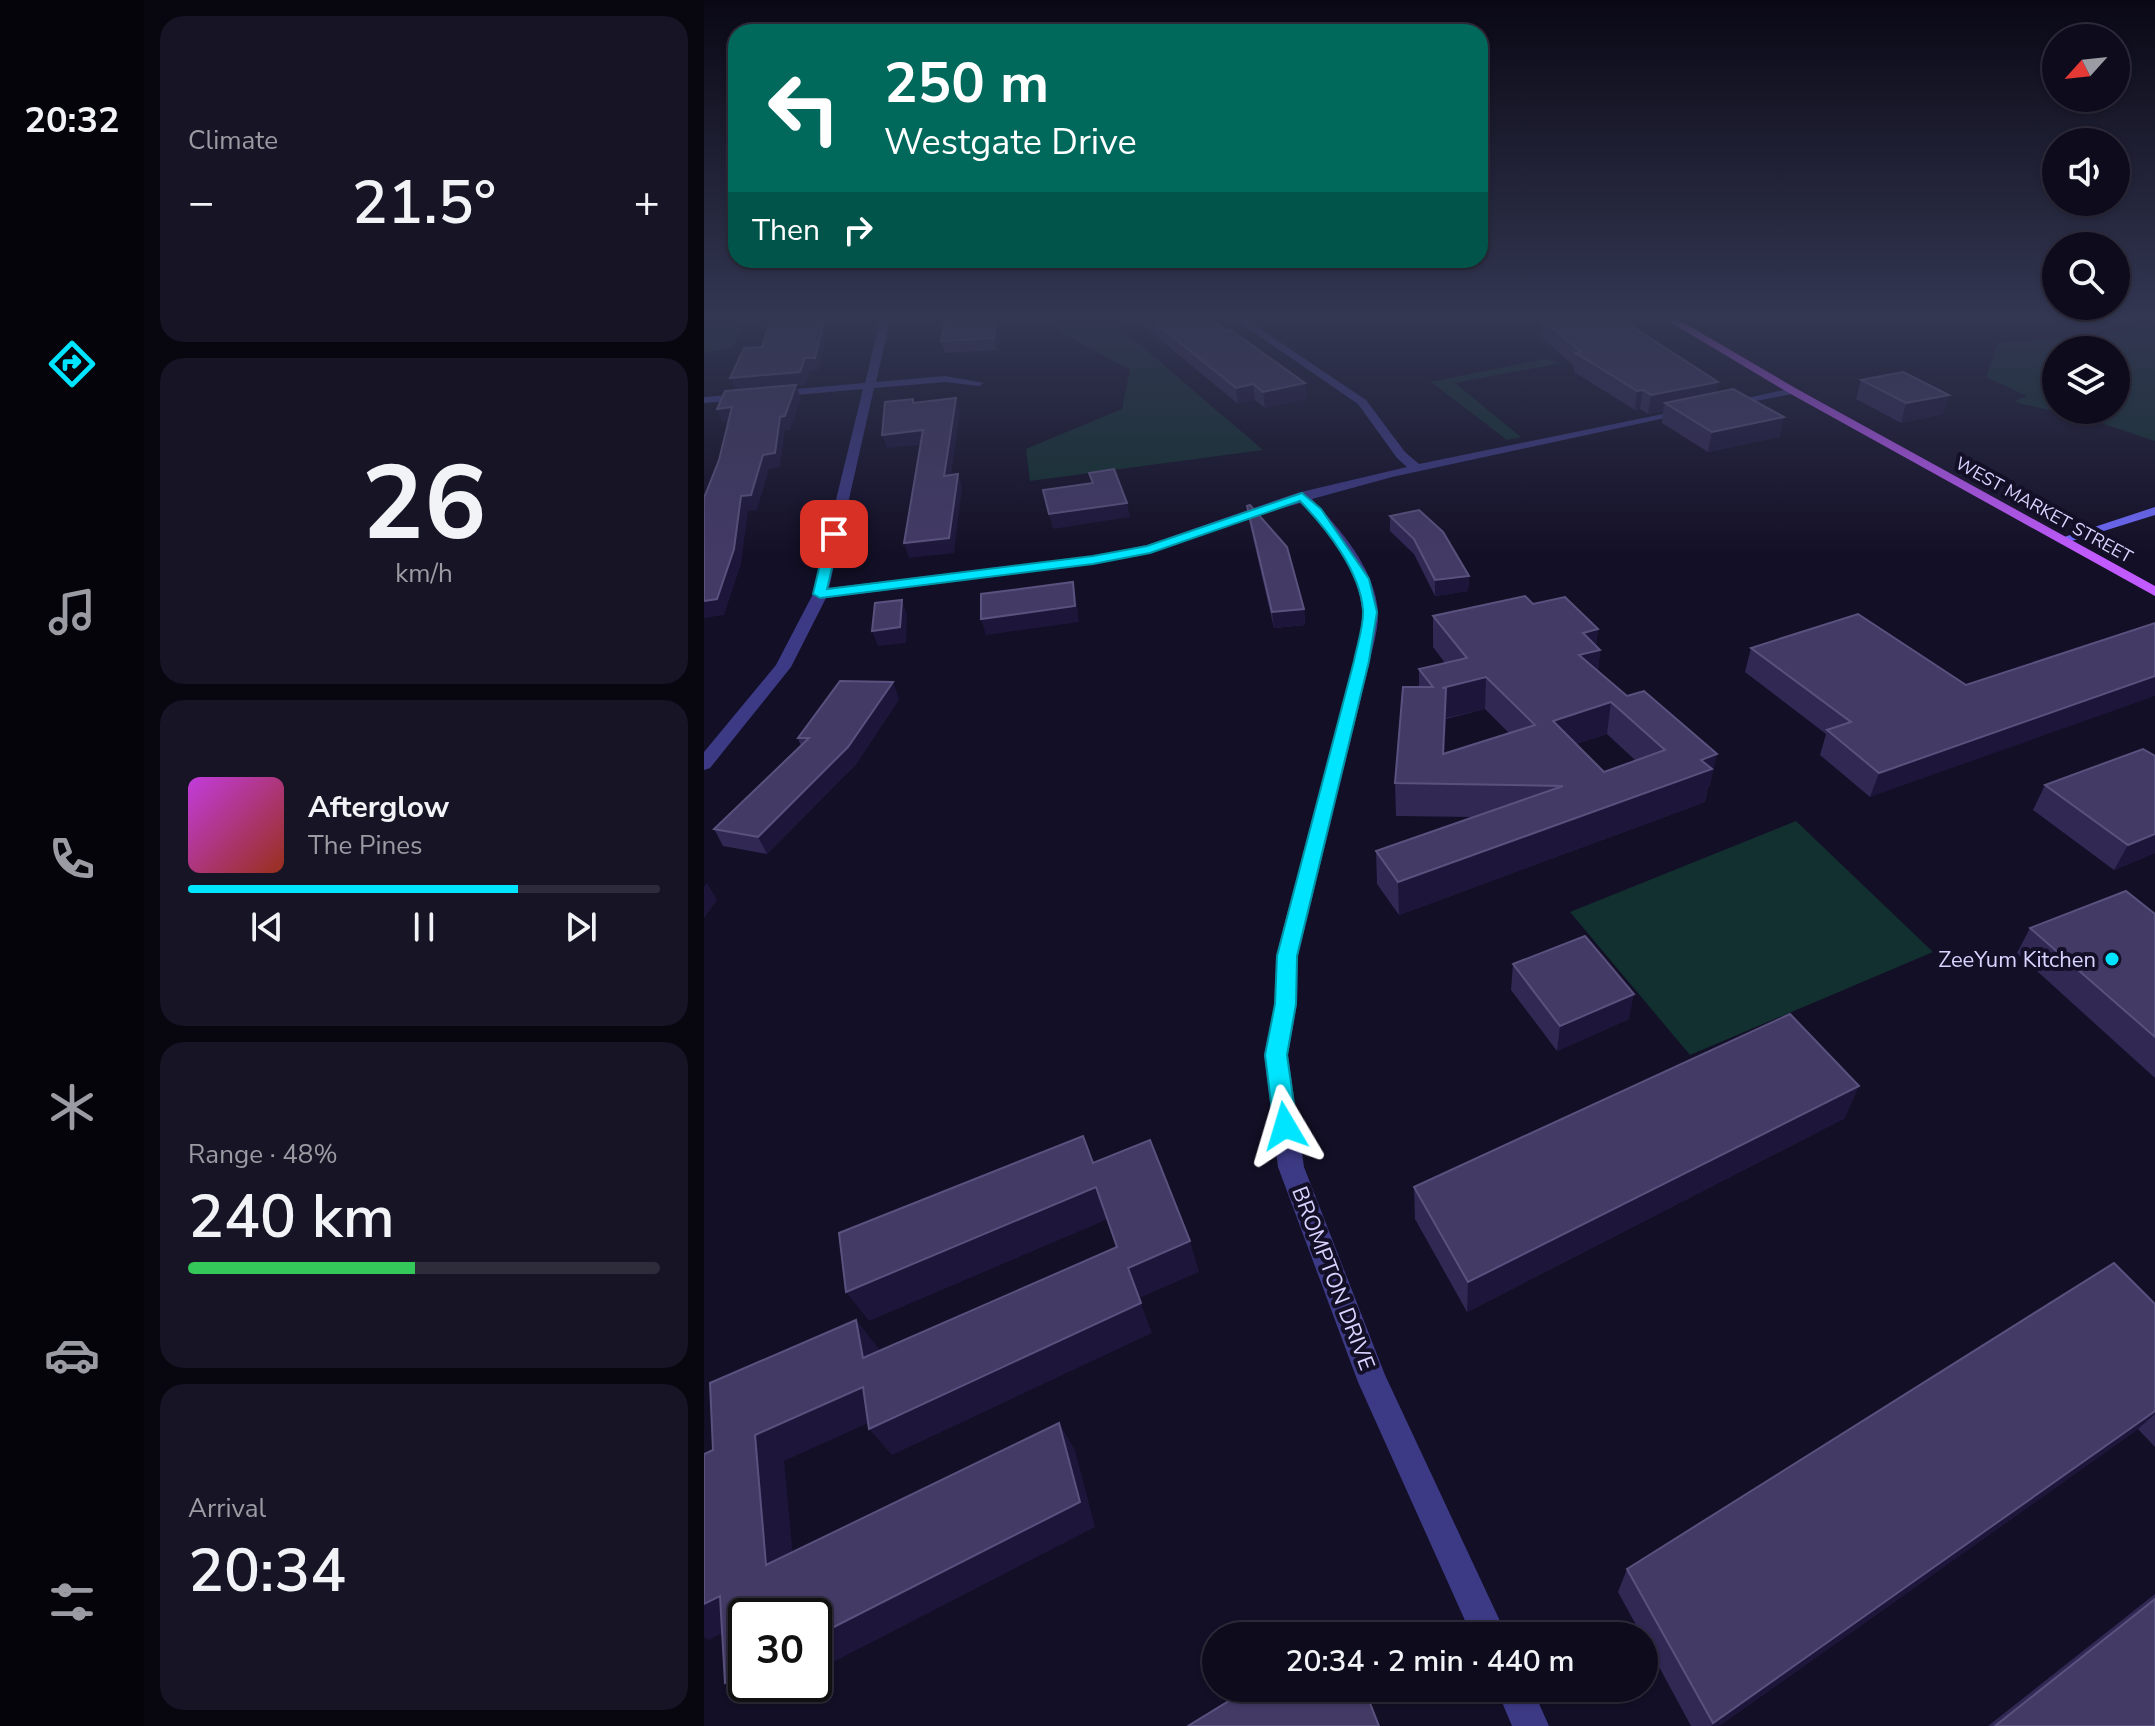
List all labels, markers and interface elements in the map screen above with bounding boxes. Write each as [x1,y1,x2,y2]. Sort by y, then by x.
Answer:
north arrow [2042,24,2130,112]
map controls [2042,24,2130,424]
text: 250 m [884,45,1049,122]
icon: left [752,56,856,160]
text: 20:32 [24,96,120,145]
text: Westgate Drive [884,118,1137,167]
text: Climate [188,123,278,158]
button: sound [2042,128,2130,216]
text: 21.5° [352,162,496,244]
text: − [188,173,214,233]
text: + [634,173,660,233]
icon: right [836,208,880,252]
text: Then [752,210,820,251]
button: search [2042,232,2130,320]
icon: directions [44,336,100,392]
button: layers [2042,336,2130,424]
text: 26 [362,433,486,575]
street label: WEST MARKET STREET [1951,451,2137,569]
pin [800,500,868,568]
icon: arrive [812,512,856,556]
text: km/h [395,556,453,591]
icon: music [44,584,100,640]
text: Afterglow [308,787,449,828]
text: The Pines [308,828,423,863]
icon: phone [44,831,100,887]
icon: previous [245,905,289,949]
icon: pause [402,905,446,949]
icon: next [559,905,603,949]
place label: ZeeYum Kitchen [1938,945,2096,975]
marker: ZeeYum Kitchen [2103,950,2121,968]
icon: climate [44,1079,100,1135]
position arrow [1243,1084,1327,1168]
text: Range · 48% [188,1137,338,1172]
text: 240 km [188,1176,395,1258]
street label: BROMPTON DRIVE [1284,1182,1382,1374]
icon: car [44,1327,100,1383]
text: Arrival [188,1491,266,1526]
text: 20:34 [188,1530,346,1612]
icon: filters [44,1574,100,1630]
speed limit sign: 30 [728,1598,832,1702]
text: 20:34 · 2 min · 440 m [1285,1641,1575,1682]

